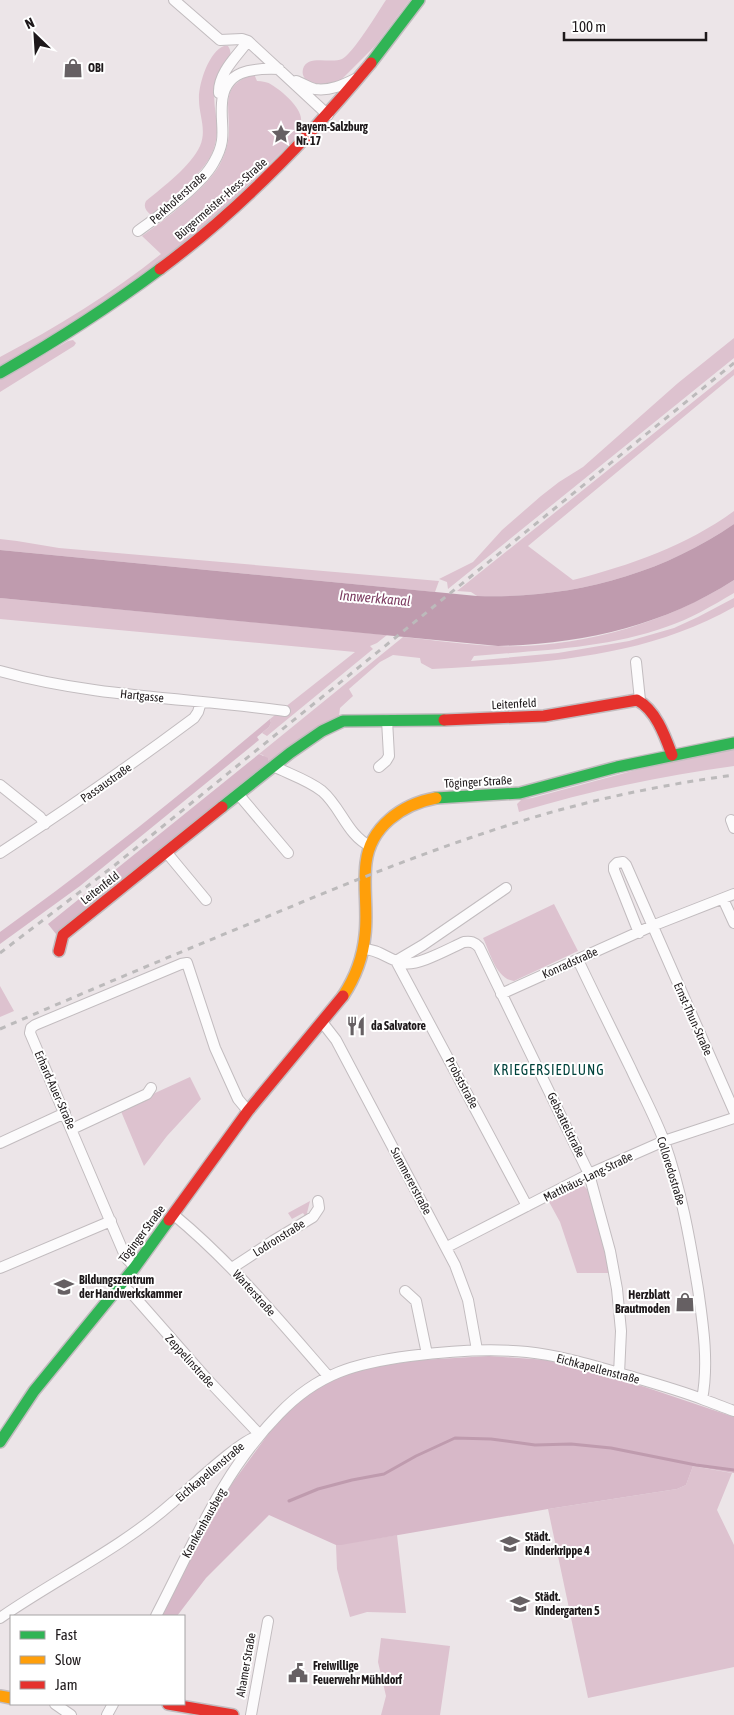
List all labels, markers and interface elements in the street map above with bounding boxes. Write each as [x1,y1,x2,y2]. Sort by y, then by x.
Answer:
north arrow [10,10,60,60]
scale bar [564,10,706,42]
text: N [22,14,37,32]
text: 100 m [572,18,606,35]
shop icon: OBI [62,57,84,79]
place label: OBI [88,61,104,75]
place label: Bayern-Salzburg Nr. 17 [296,120,369,148]
place icon: Bayern-Salzburg Nr. 17 [270,123,292,145]
street label: Bürgermeister-Hess-Straße [172,155,270,243]
street label: Perkhoferstraße [147,169,209,227]
water label: Innwerkkanal [339,587,412,609]
street label: Hartgasse [119,687,165,705]
street label: Leitenfeld [491,696,537,712]
street label: Passaustraße [78,760,134,806]
street label: Töginger Straße [444,773,512,791]
street label: Leitenfeld [78,869,122,907]
street label: Konradstraße [540,945,600,981]
street label: Ernst-Thun-Straße [671,980,715,1058]
restaurant icon: da Salvatore [345,1015,367,1037]
place label: da Salvatore [371,1019,427,1033]
street label: Erhard-Auer-Straße [31,1049,79,1131]
street label: Probststraße [443,1055,481,1111]
district label: KRIEGERSIEDLUNG [493,1062,605,1078]
street label: Gebsattelstraße [544,1090,588,1160]
street label: Colloredostraße [654,1135,688,1207]
street label: Summererstraße [388,1145,434,1217]
street label: Matthäus-Lang-Straße [541,1149,635,1205]
street label: Töginger Straße [116,1203,168,1265]
street label: Lodronstraße [250,1217,308,1259]
street label: Warterstraße [230,1267,278,1319]
place label: Bildungszentrum der Handwerkskammer [79,1273,183,1301]
school or university icon: Bildungszentrum der Handwerkskammer [53,1276,75,1298]
place label: Herzblatt Brautmoden [615,1288,671,1316]
shop icon: Herzblatt Brautmoden [674,1291,696,1313]
street label: Zeppelinstraße [162,1331,218,1391]
street label: Eichkapellenstraße [555,1351,641,1387]
street label: Eichkapellenstraße [173,1439,247,1505]
street label: Krankenhausberg [179,1485,229,1560]
place label: Städt. Kinderkrippe 4 [525,1530,590,1558]
school or university icon: Städt. Kinderkrippe 4 [499,1533,521,1555]
place label: Städt. Kindergarten 5 [535,1590,600,1618]
school or university icon: Städt. Kindergarten 5 [509,1593,531,1615]
legend [10,1615,185,1705]
text: Fast [55,1626,77,1643]
street label: Ahamer Straße [233,1632,259,1698]
text: Slow [55,1651,81,1668]
place label: Freiwillige Feuerwehr Mühldorf [313,1659,403,1687]
public building icon: Freiwillige Feuerwehr Mühldorf [287,1662,309,1684]
text: Jam [55,1676,78,1693]

